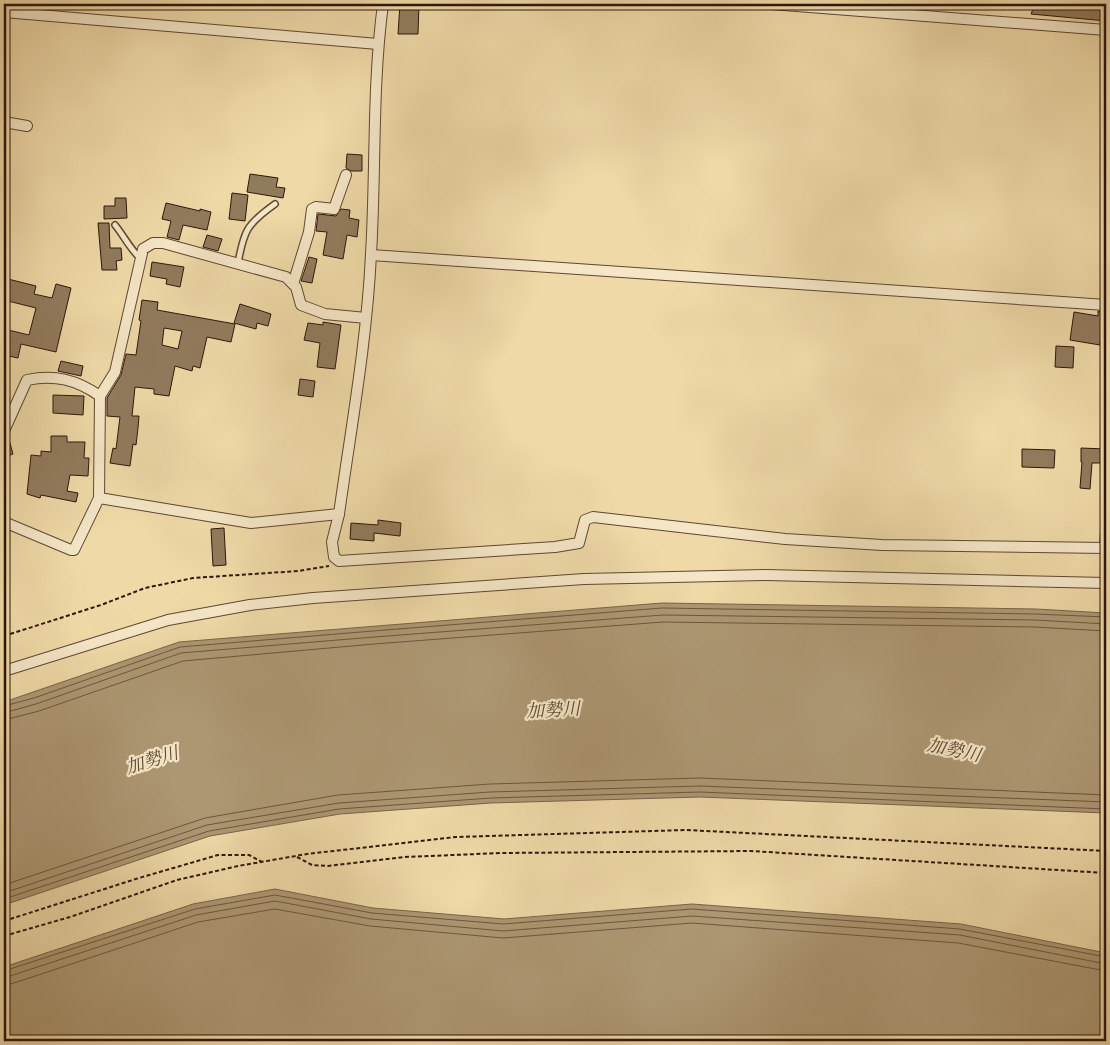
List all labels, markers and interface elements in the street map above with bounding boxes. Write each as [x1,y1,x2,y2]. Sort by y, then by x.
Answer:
water label: 加勢川 [525,697,583,722]
water label: 加勢川 [925,734,985,767]
water label: 加勢川 [123,741,183,778]

